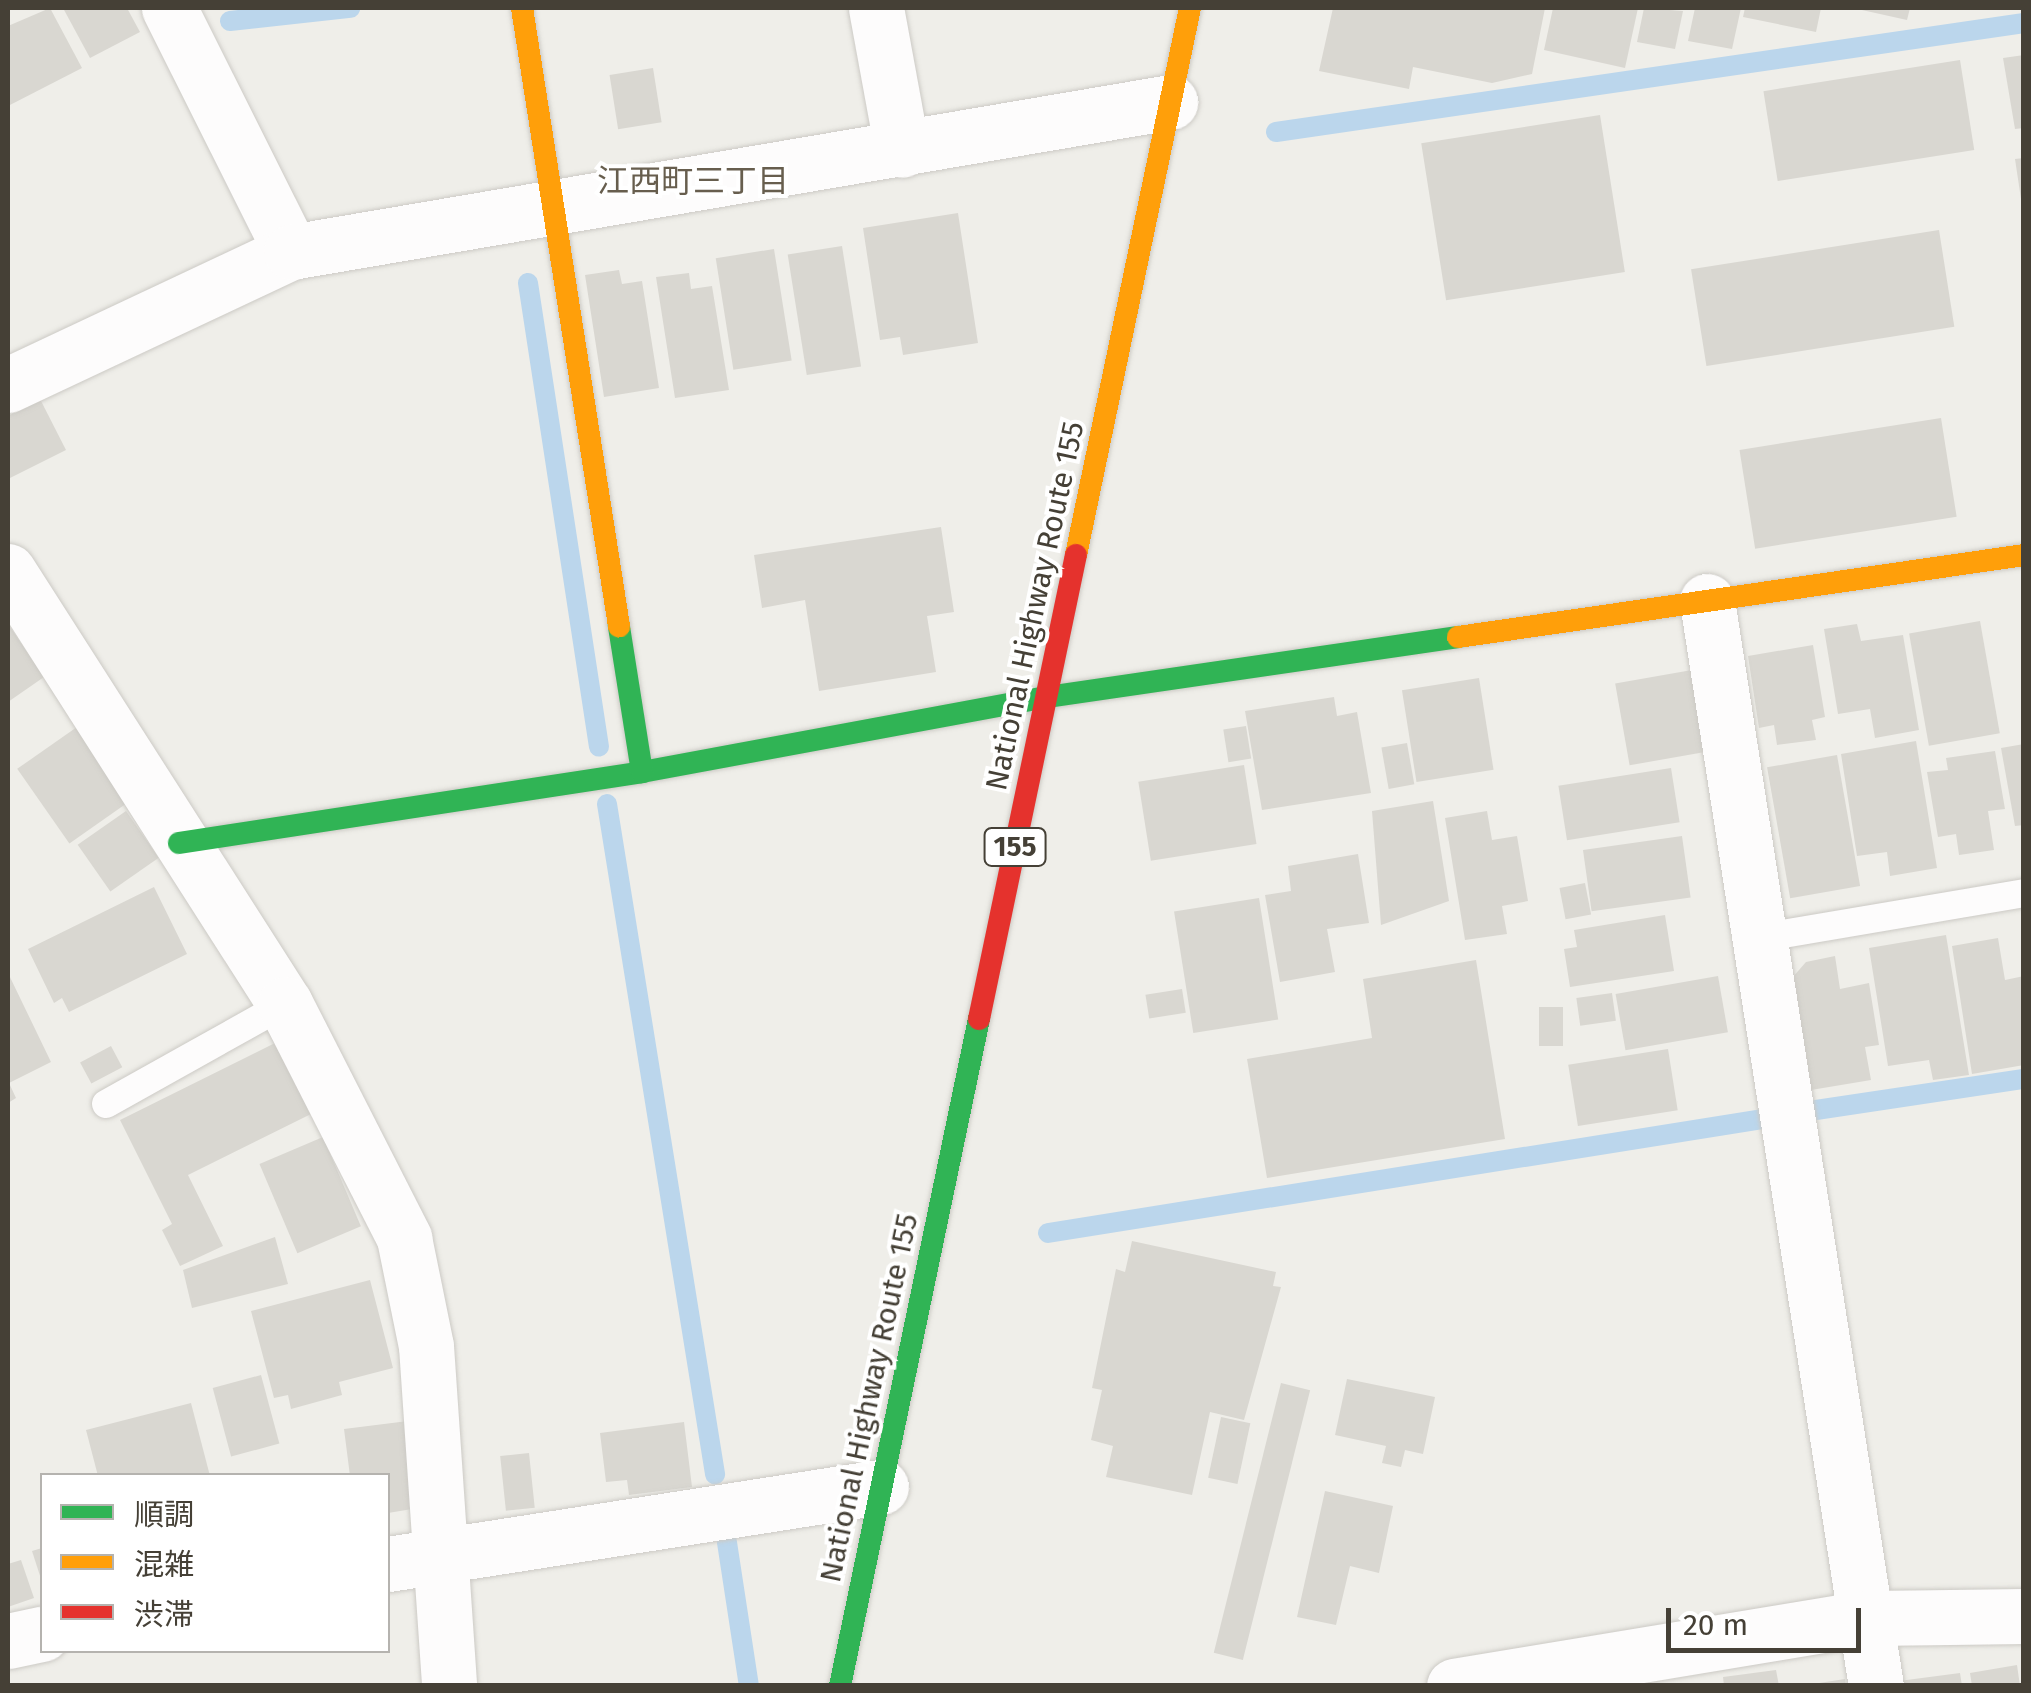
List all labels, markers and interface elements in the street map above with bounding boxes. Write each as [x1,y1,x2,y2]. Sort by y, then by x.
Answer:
district label: 江西町三丁目 [597,162,789,200]
street label: National Highway Route 155 [978,418,1092,794]
road number: 155 [982,824,1048,870]
street label: National Highway Route 155 [812,1210,926,1586]
legend [40,1473,390,1653]
text: 順調 [134,1497,194,1533]
text: 混雑 [134,1547,194,1583]
scale bar [1671,1588,1866,1650]
text: 渋滞 [134,1597,194,1633]
text: 20 m [1683,1607,1748,1643]

